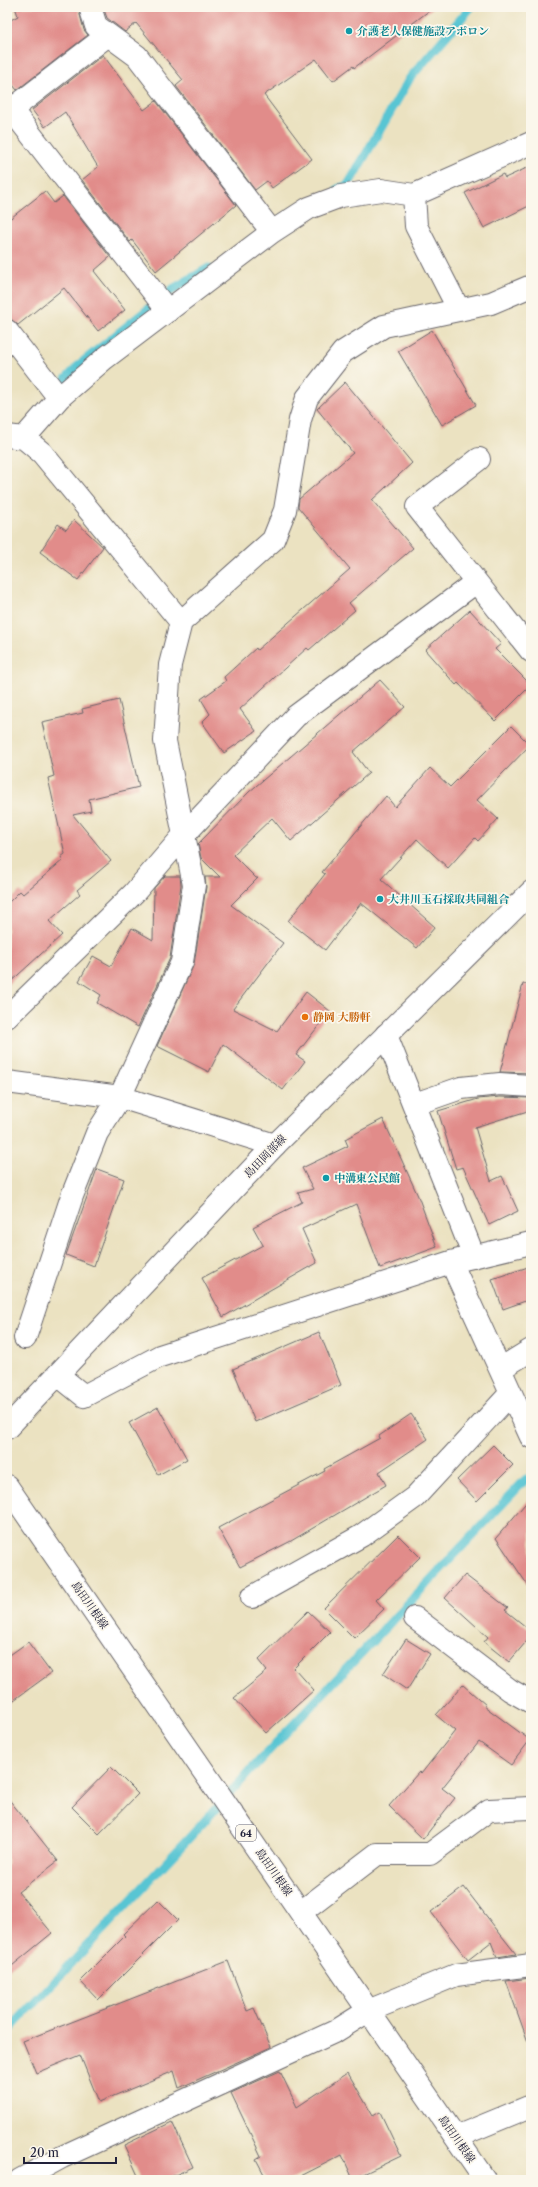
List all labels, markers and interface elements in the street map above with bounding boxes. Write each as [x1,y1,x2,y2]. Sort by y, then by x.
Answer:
place label: 介護老人保健施設アポロン [357,24,489,38]
marker: 介護老人保健施設アポロン [344,26,354,36]
place label: 大井川玉石採取共同組合 [388,892,510,906]
marker: 大井川玉石採取共同組合 [375,894,385,904]
place label: 静岡 大勝軒 [313,1010,371,1024]
marker: 静岡 大勝軒 [300,1012,310,1022]
street label: 島田岡部線 [241,1131,289,1181]
place label: 中溝東公民館 [334,1171,400,1185]
marker: 中溝東公民館 [321,1173,331,1183]
street label: 島田川根線 [68,1578,112,1632]
road number: 64 [236,1825,256,1841]
street label: 島田川根線 [252,1845,296,1899]
street label: 島田川根線 [435,2112,479,2166]
scale bar [24,2139,116,2165]
text: 20 m [30,2145,59,2160]

